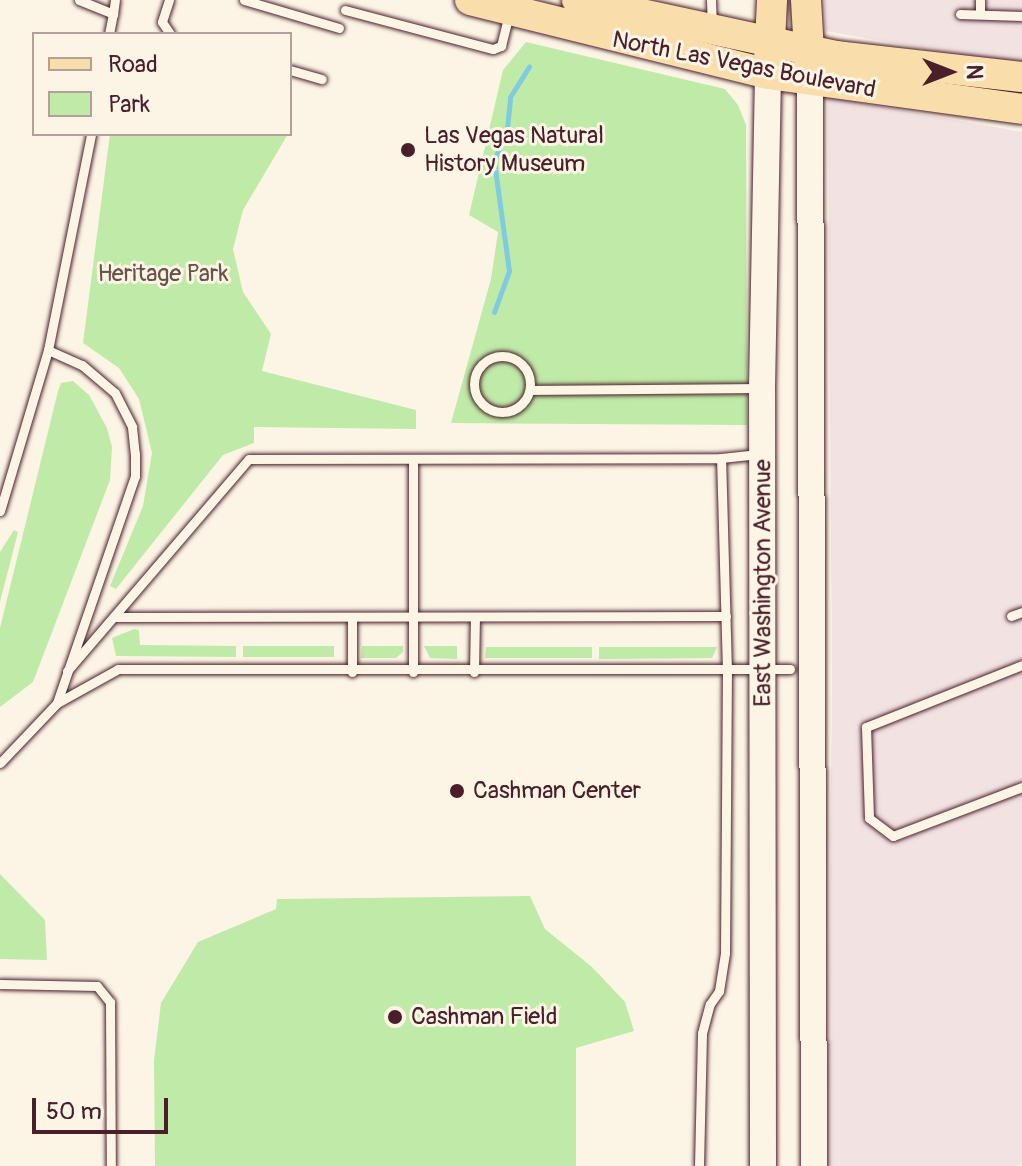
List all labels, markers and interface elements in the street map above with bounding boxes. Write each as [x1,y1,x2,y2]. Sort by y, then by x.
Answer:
street label: North Las Vegas Boulevard [610,25,878,105]
legend [32,32,292,136]
north arrow [910,32,990,112]
text: Road [108,50,158,79]
text: N [960,65,988,79]
text: Park [108,90,150,119]
place label: Las Vegas Natural History Museum [424,122,604,178]
marker: Las Vegas Natural History Museum [399,141,417,159]
park label: Heritage Park [98,260,228,288]
street label: East Washington Avenue [749,459,777,707]
place label: Cashman Center [473,777,641,805]
marker: Cashman Center [448,782,466,800]
place label: Cashman Field [411,1003,558,1031]
marker: Cashman Field [386,1008,404,1026]
scale bar [36,1082,172,1132]
text: 50 m [46,1097,102,1126]

